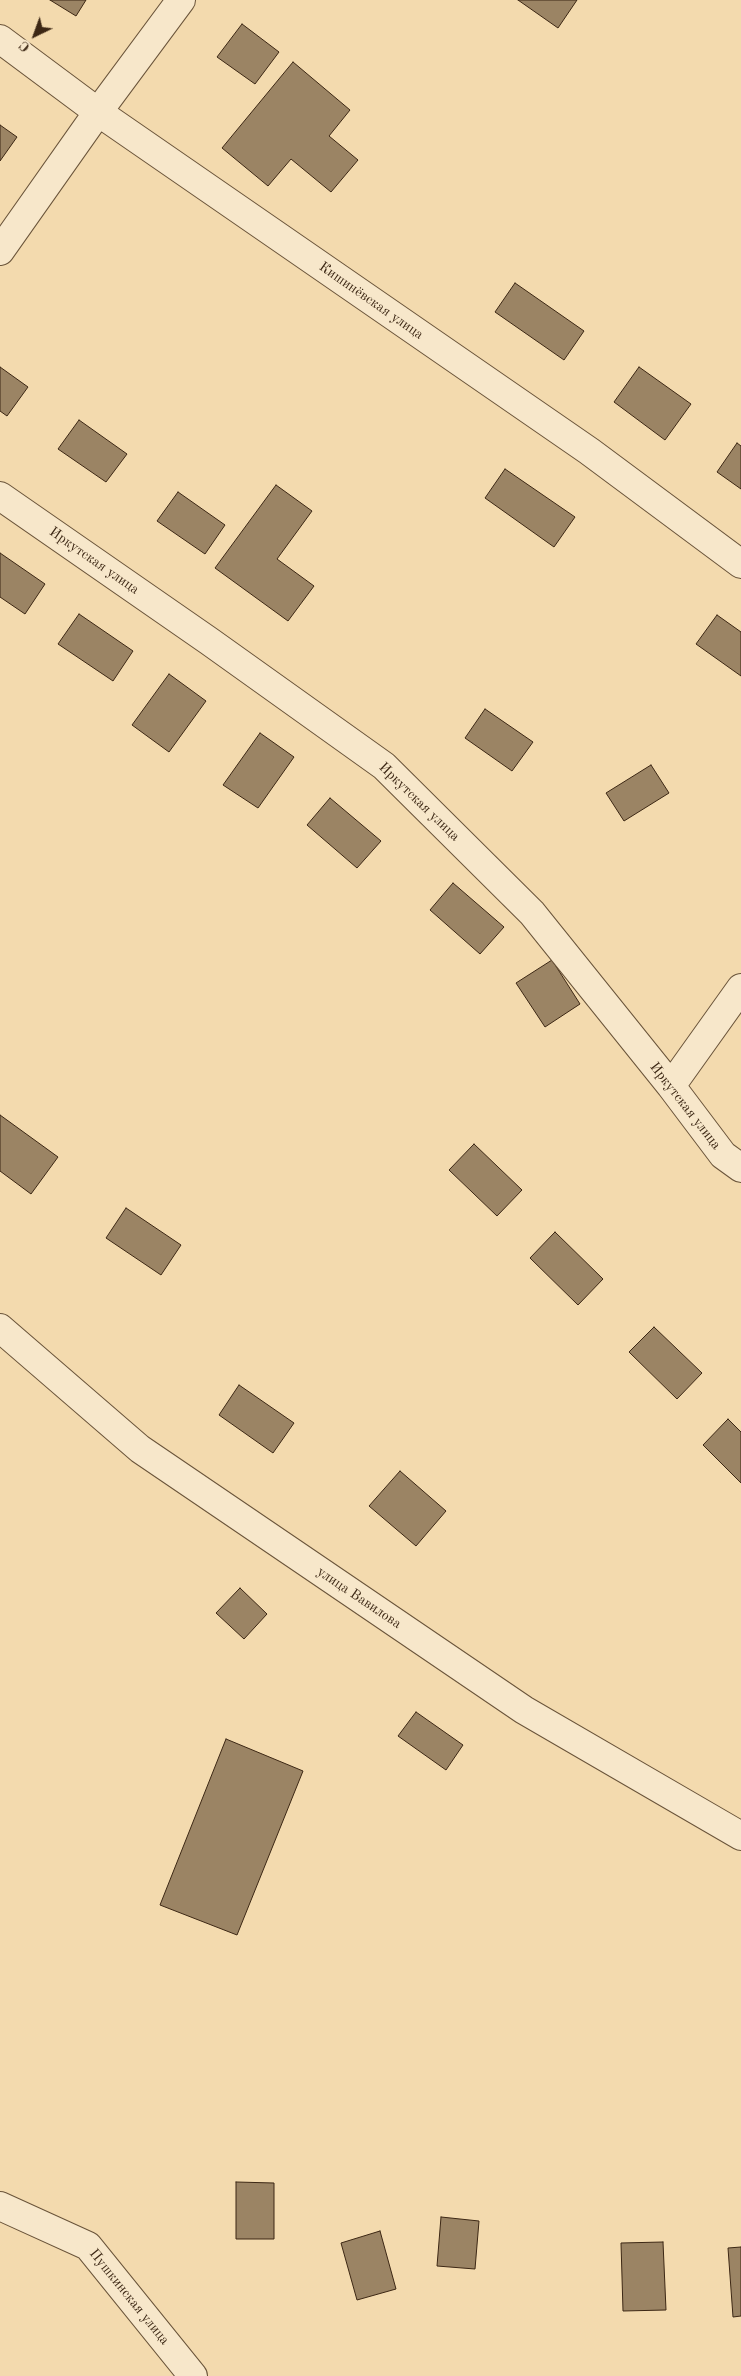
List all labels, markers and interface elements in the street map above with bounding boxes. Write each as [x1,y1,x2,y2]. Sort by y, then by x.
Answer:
north arrow [10,10,60,60]
text: С [17,38,33,54]
street label: Кишинёвская улица [315,259,427,343]
street label: Иркутская улица [46,524,142,598]
street label: Иркутская улица [375,759,463,845]
street label: Иркутская улица [646,1059,724,1153]
street label: улица Вавилова [314,1564,404,1632]
street label: Пушкинская улица [85,2246,173,2348]

